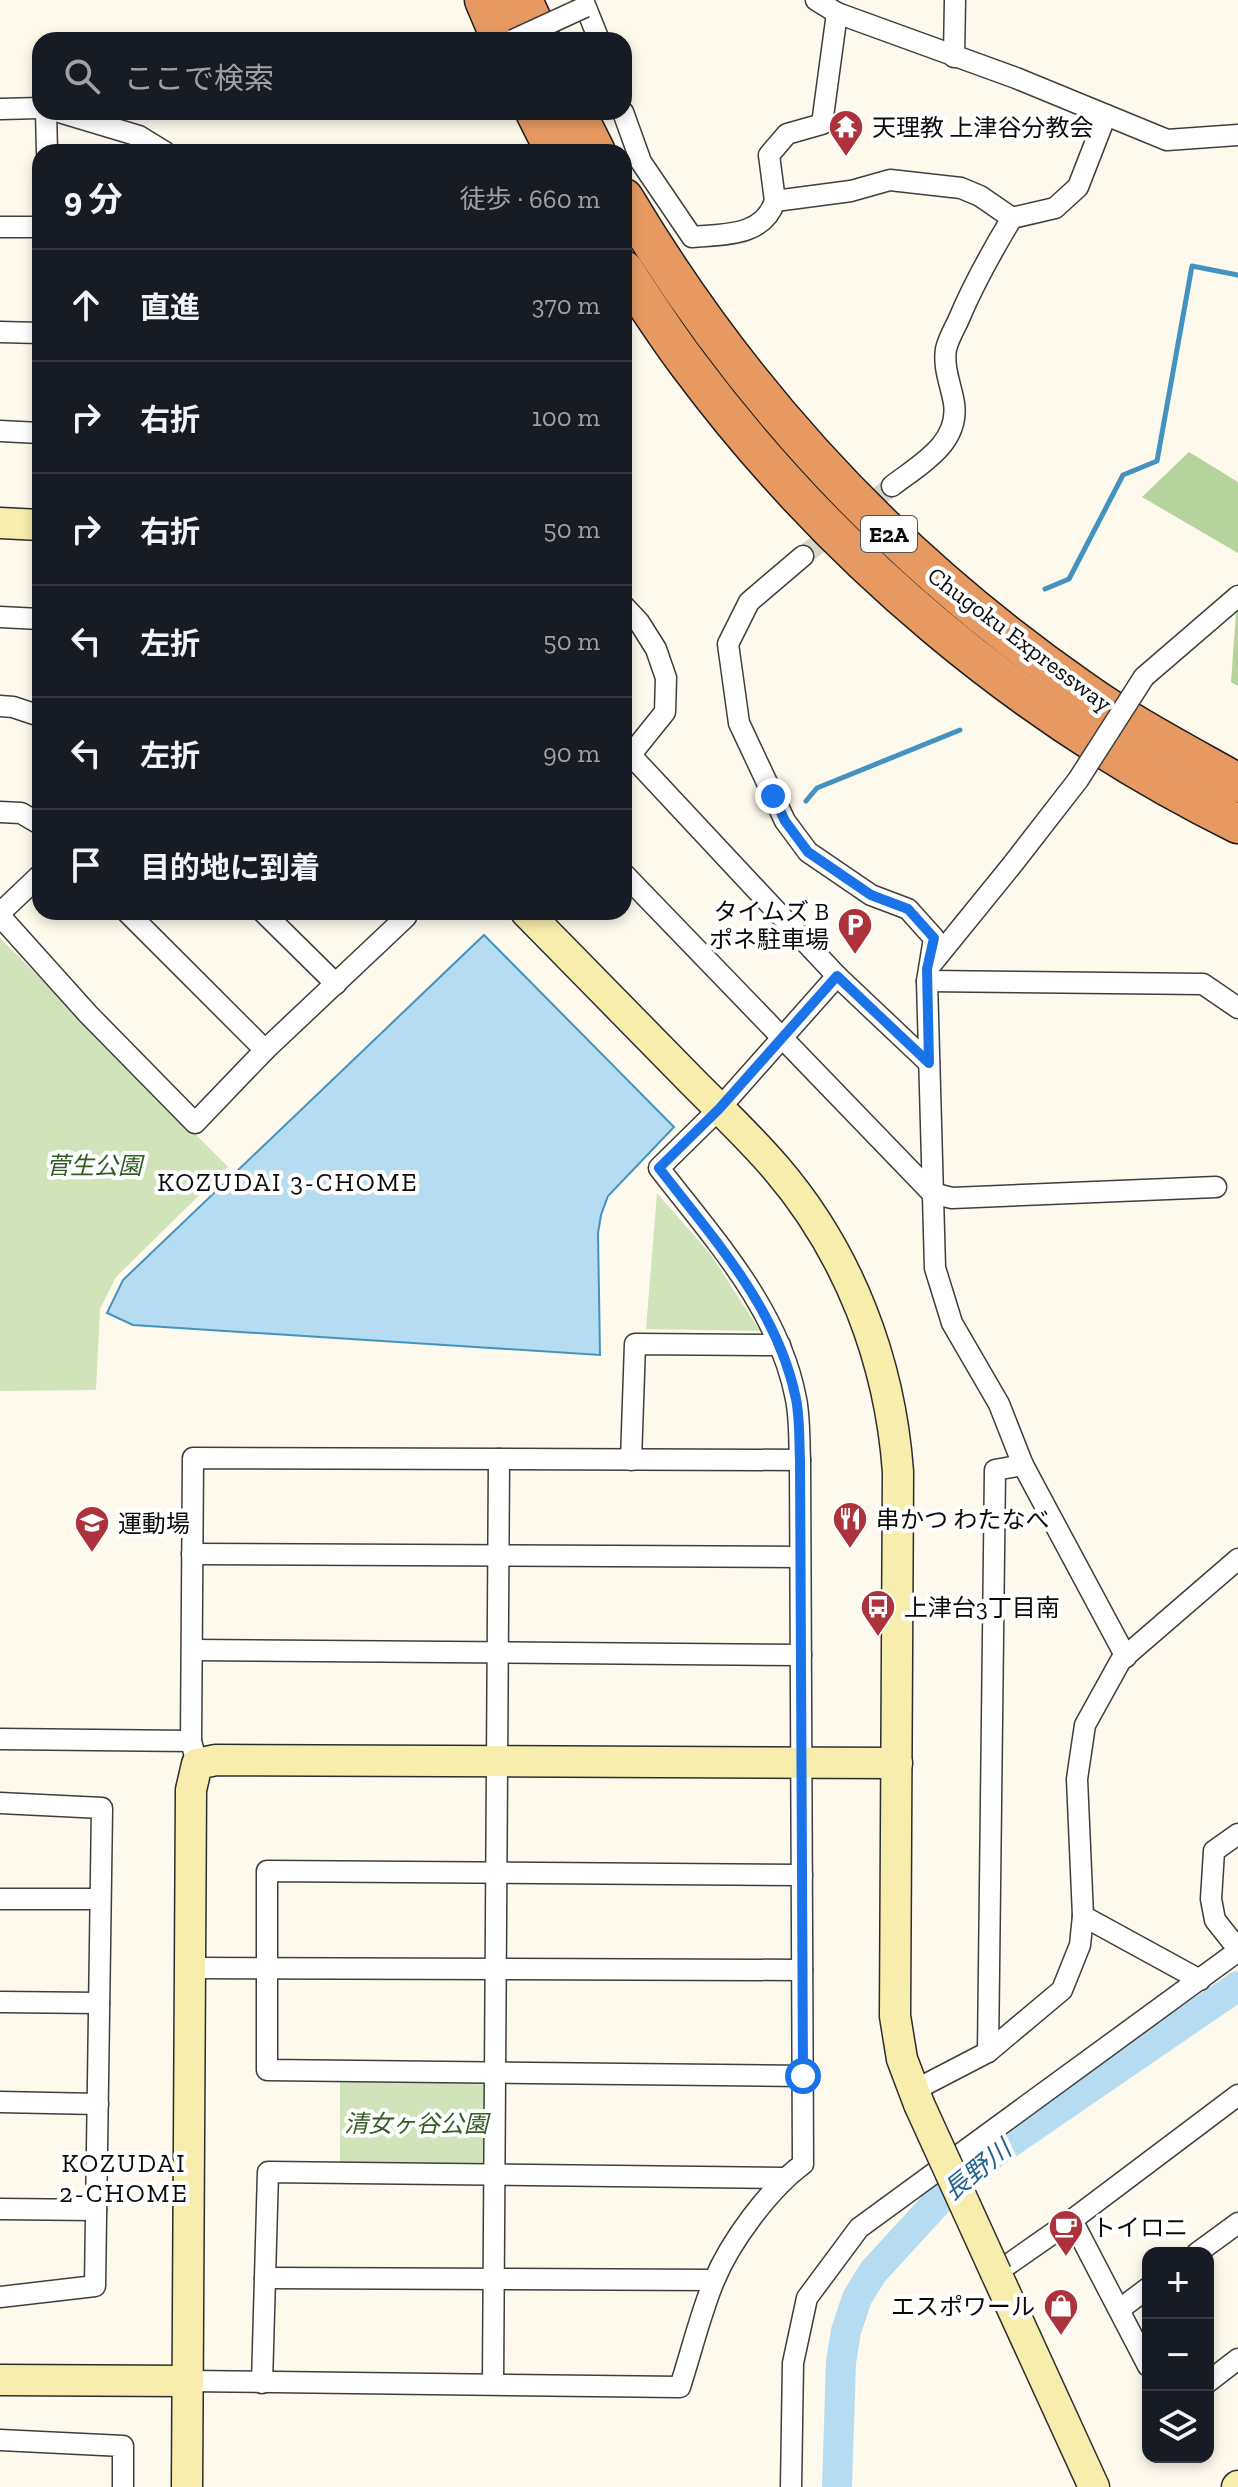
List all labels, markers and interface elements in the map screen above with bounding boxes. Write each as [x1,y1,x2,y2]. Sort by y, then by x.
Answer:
search box [32,32,632,120]
icon: search [60,54,104,98]
text: ここで検索 [124,61,274,97]
temple icon: 天理教 上津谷分教会 [827,108,865,158]
place label: 天理教 上津谷分教会 [872,113,1093,142]
text: 9 分 [64,179,123,220]
text: 徒歩 · 660 m [460,183,600,215]
icon: ahead [64,283,108,327]
text: 370 m [532,289,600,321]
text: 直進 [140,290,200,326]
icon: right [64,395,108,439]
text: 100 m [532,401,600,433]
text: 右折 [140,402,200,438]
icon: right [64,507,108,551]
text: 50 m [543,513,600,545]
text: 右折 [140,514,200,550]
road number: E2A [861,516,917,552]
street label: Chugoku Expressway [922,560,1118,718]
icon: left [64,619,108,663]
text: 50 m [543,625,600,657]
text: 左折 [140,626,200,662]
icon: left [64,731,108,775]
text: 90 m [543,737,600,769]
text: 左折 [140,738,200,774]
route end [755,778,791,814]
icon: arrive [64,843,108,887]
text: 目的地に到着 [140,850,320,886]
place label: タイムズ B ポネ駐車場 [709,897,829,954]
parking icon: タイムズ B ポネ駐車場 [836,906,874,956]
park label: 菅生公園 [46,1151,145,1180]
district label: KOZUDAI 3-CHOME [157,1166,419,1198]
restaurant icon: 串かつ わたなべ [831,1500,869,1550]
school or university icon: 運動場 [73,1504,111,1554]
place label: 串かつ わたなべ [876,1505,1049,1534]
place label: 運動場 [118,1509,190,1538]
bus stop icon: 上津台3丁目南 [859,1588,897,1638]
place label: 上津台3丁目南 [904,1593,1060,1622]
route start [785,2058,821,2094]
park label: 清女ヶ谷公園 [344,2109,491,2138]
water label: 長野川 [937,2131,1020,2207]
district label: KOZUDAI 2-CHOME [59,2147,189,2209]
cafe icon: トイロニ [1047,2208,1085,2258]
place label: トイロニ [1092,2213,1188,2242]
map controls [1142,2247,1214,2463]
button: + [1142,2247,1214,2319]
shop icon: エスポワール [1042,2287,1080,2337]
place label: エスポワール [891,2292,1035,2321]
button: − [1142,2319,1214,2391]
button: layers [1142,2391,1214,2463]

